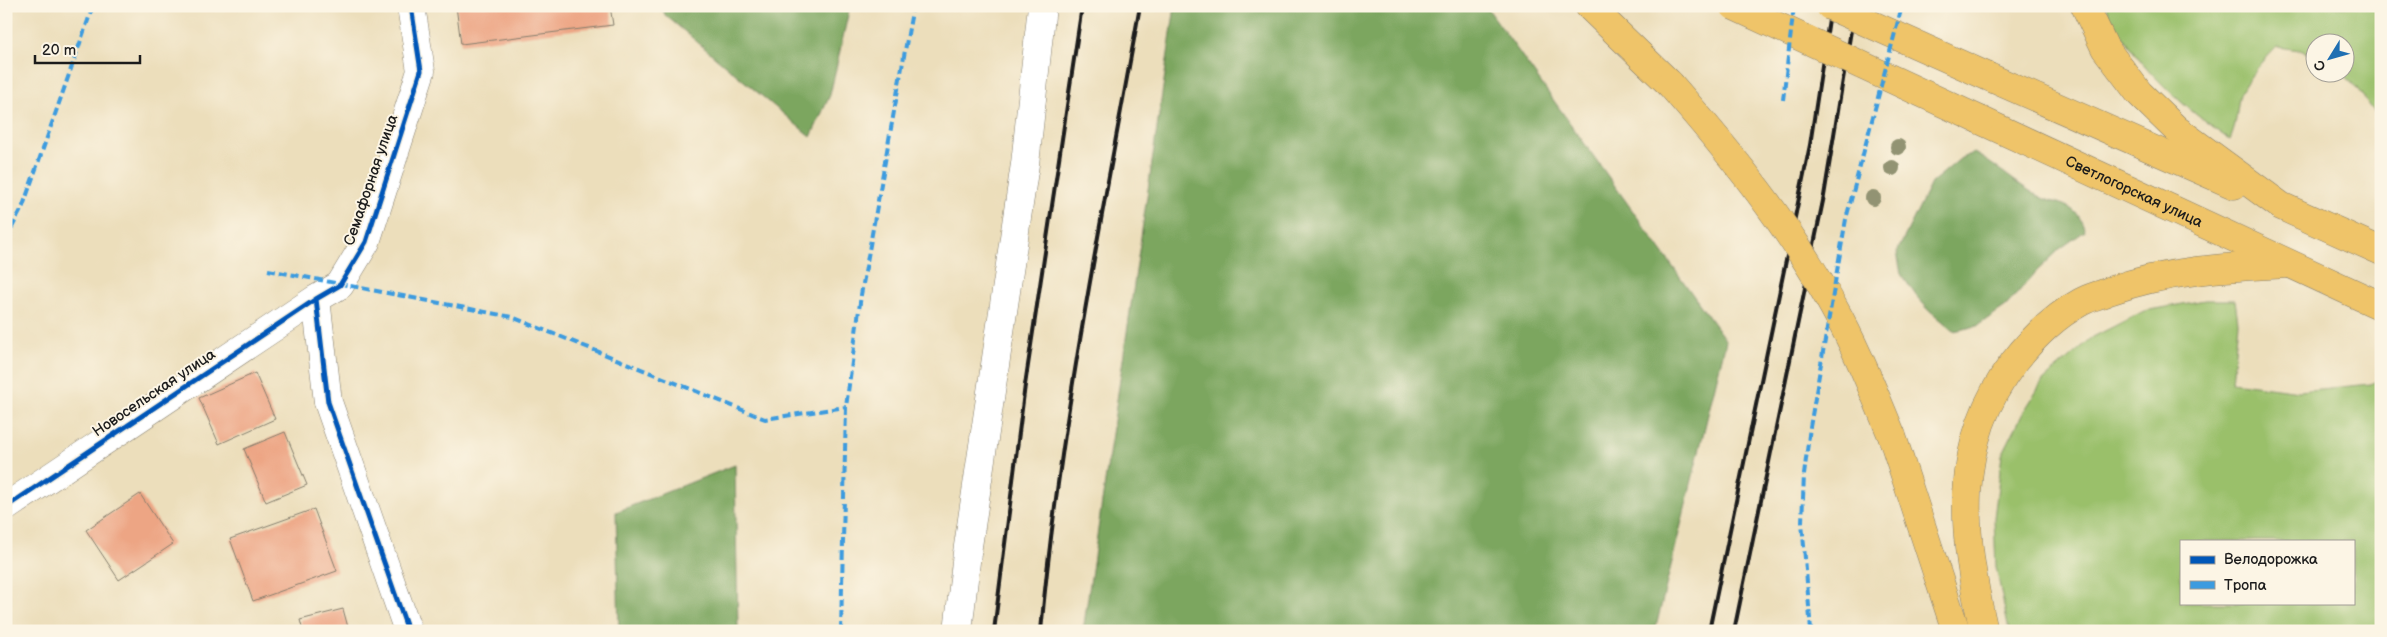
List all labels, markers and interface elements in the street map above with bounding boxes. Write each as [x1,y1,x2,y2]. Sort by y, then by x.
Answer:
scale bar [35,32,140,64]
north arrow [2304,32,2354,82]
text: 20 m [42,41,76,60]
text: С [2310,56,2330,75]
street label: Семафорная улица [340,112,402,248]
street label: Светлогорская улица [2062,151,2206,232]
street label: Новосельская улица [89,345,219,441]
legend [2180,540,2354,604]
text: Велодорожка [2224,550,2318,569]
text: Тропа [2224,576,2267,595]

